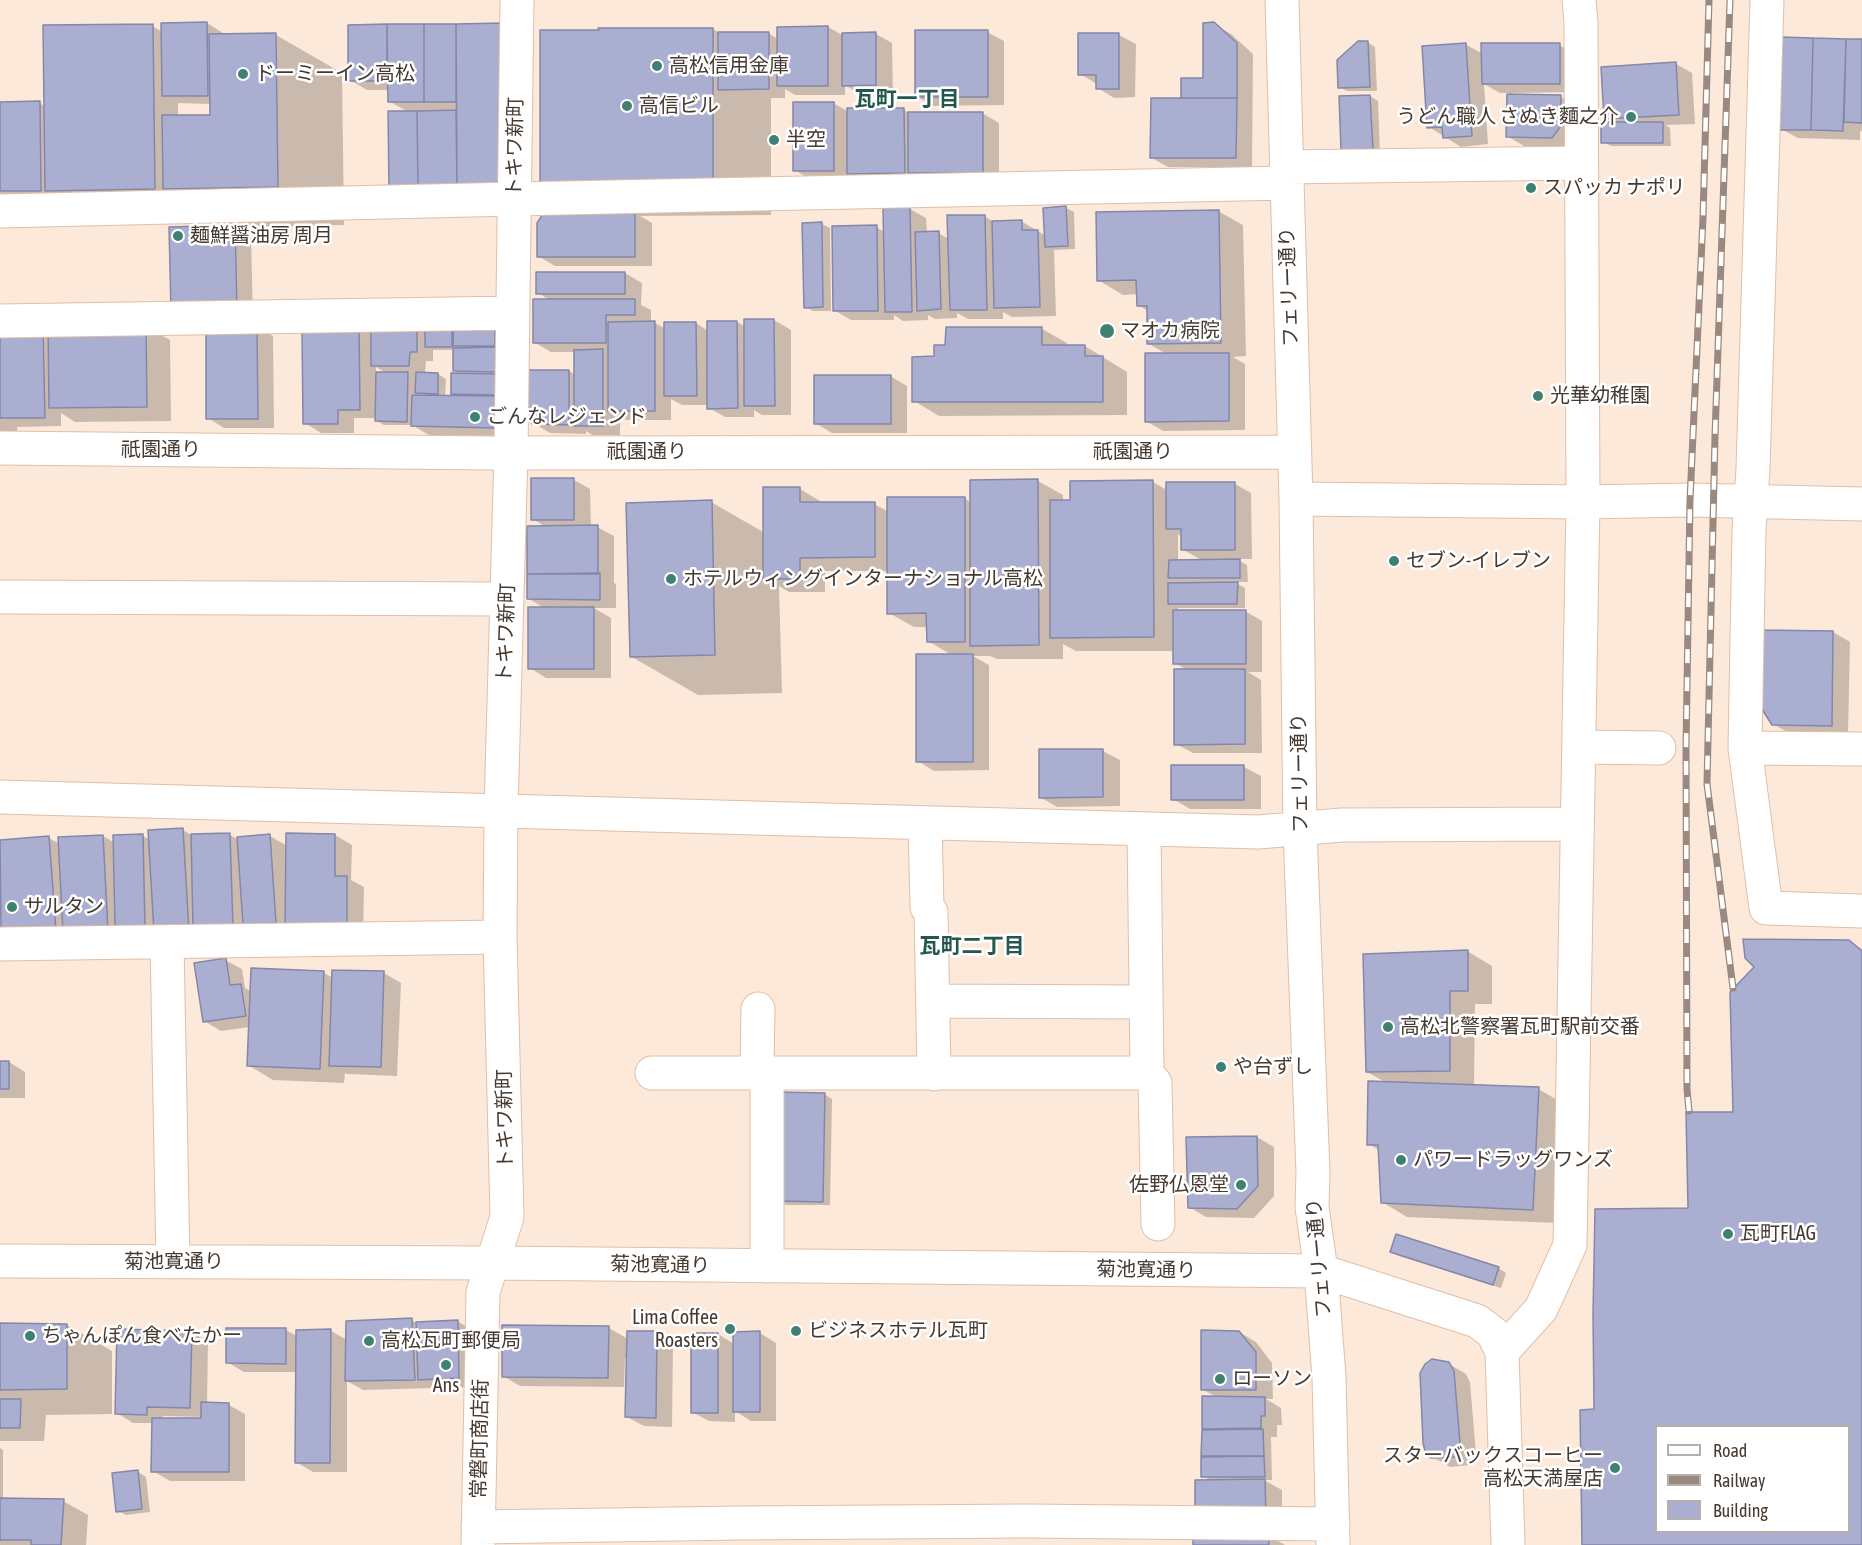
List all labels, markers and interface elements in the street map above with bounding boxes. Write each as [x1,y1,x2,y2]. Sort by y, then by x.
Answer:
place label: 高松信用金庫 [669,54,789,78]
marker: 高松信用金庫 [650,59,664,73]
place label: ドーミーイン高松 [255,62,415,86]
marker: ドーミーイン高松 [236,67,250,81]
district label: 瓦町一丁目 [855,86,959,112]
place label: 高信ビル [639,94,719,118]
street label: トキワ新町 [502,97,528,197]
marker: 高信ビル [620,99,634,113]
place label: うどん職人 さぬき麵之介 [1396,105,1619,129]
marker: うどん職人 さぬき麵之介 [1624,110,1638,124]
place label: 半空 [786,128,826,152]
marker: 半空 [767,133,781,147]
place label: スパッカ ナポリ [1543,176,1686,200]
marker: スパッカ ナポリ [1524,181,1538,195]
place label: 麺鮮醤油房 周月 [190,224,333,248]
street label: フェリー通り [1275,227,1303,347]
marker: 麺鮮醤油房 周月 [171,229,185,243]
place label: マオカ病院 [1120,319,1220,343]
marker: マオカ病院 [1098,322,1116,340]
place label: 光華幼稚園 [1550,384,1650,408]
marker: 光華幼稚園 [1531,389,1545,403]
place label: ごんなレジェンド [487,405,647,429]
marker: ごんなレジェンド [468,410,482,424]
street label: 祇園通り [121,438,201,462]
street label: 祇園通り [607,440,687,464]
street label: 祇園通り [1093,440,1173,464]
place label: セブン-イレブン [1406,549,1551,573]
marker: セブン-イレブン [1387,554,1401,568]
place label: ホテルウィングインターナショナル高松 [683,567,1043,591]
marker: ホテルウィングインターナショナル高松 [664,572,678,586]
street label: トキワ新町 [492,583,520,683]
street label: フェリー通り [1287,713,1313,833]
place label: サルタン [24,895,104,919]
marker: サルタン [5,900,19,914]
district label: 瓦町二丁目 [920,933,1024,959]
place label: 高松北警察署瓦町駅前交番 [1400,1015,1640,1039]
marker: 高松北警察署瓦町駅前交番 [1381,1020,1395,1034]
place label: や台ずし [1233,1055,1313,1079]
marker: や台ずし [1214,1060,1228,1074]
street label: トキワ新町 [492,1069,518,1169]
place label: パワードラッグワンズ [1413,1148,1613,1172]
marker: パワードラッグワンズ [1394,1153,1408,1167]
place label: 佐野仏恩堂 [1129,1173,1229,1197]
marker: 佐野仏恩堂 [1234,1178,1248,1192]
street label: フェリー通り [1302,1197,1336,1319]
place label: 瓦町FLAG [1740,1222,1816,1246]
marker: 瓦町FLAG [1721,1227,1735,1241]
street label: 菊池寛通り [124,1250,224,1274]
street label: 菊池寛通り [610,1252,710,1278]
street label: 菊池寛通り [1096,1257,1196,1283]
place label: Lima Coffee Roasters [632,1306,718,1353]
place label: ビジネスホテル瓦町 [808,1319,988,1343]
marker: Lima Coffee Roasters [723,1322,737,1336]
place label: ちゃんぽん食べたかー [42,1324,242,1348]
marker: ビジネスホテル瓦町 [789,1324,803,1338]
marker: ちゃんぽん食べたかー [23,1329,37,1343]
place label: 高松瓦町郵便局 [381,1329,521,1353]
marker: 高松瓦町郵便局 [362,1334,376,1348]
marker: Ans [439,1358,453,1372]
place label: ローソン [1232,1367,1312,1391]
marker: ローソン [1213,1372,1227,1386]
place label: Ans [433,1374,459,1398]
street label: 常磐町商店街 [467,1379,493,1499]
legend [1655,1425,1850,1533]
text: Road [1713,1440,1747,1461]
place label: スターバックスコーヒー 高松天満屋店 [1383,1444,1603,1491]
marker: スターバックスコーヒー 高松天満屋店 [1608,1461,1622,1475]
text: Railway [1713,1470,1765,1491]
text: Building [1713,1500,1768,1521]

